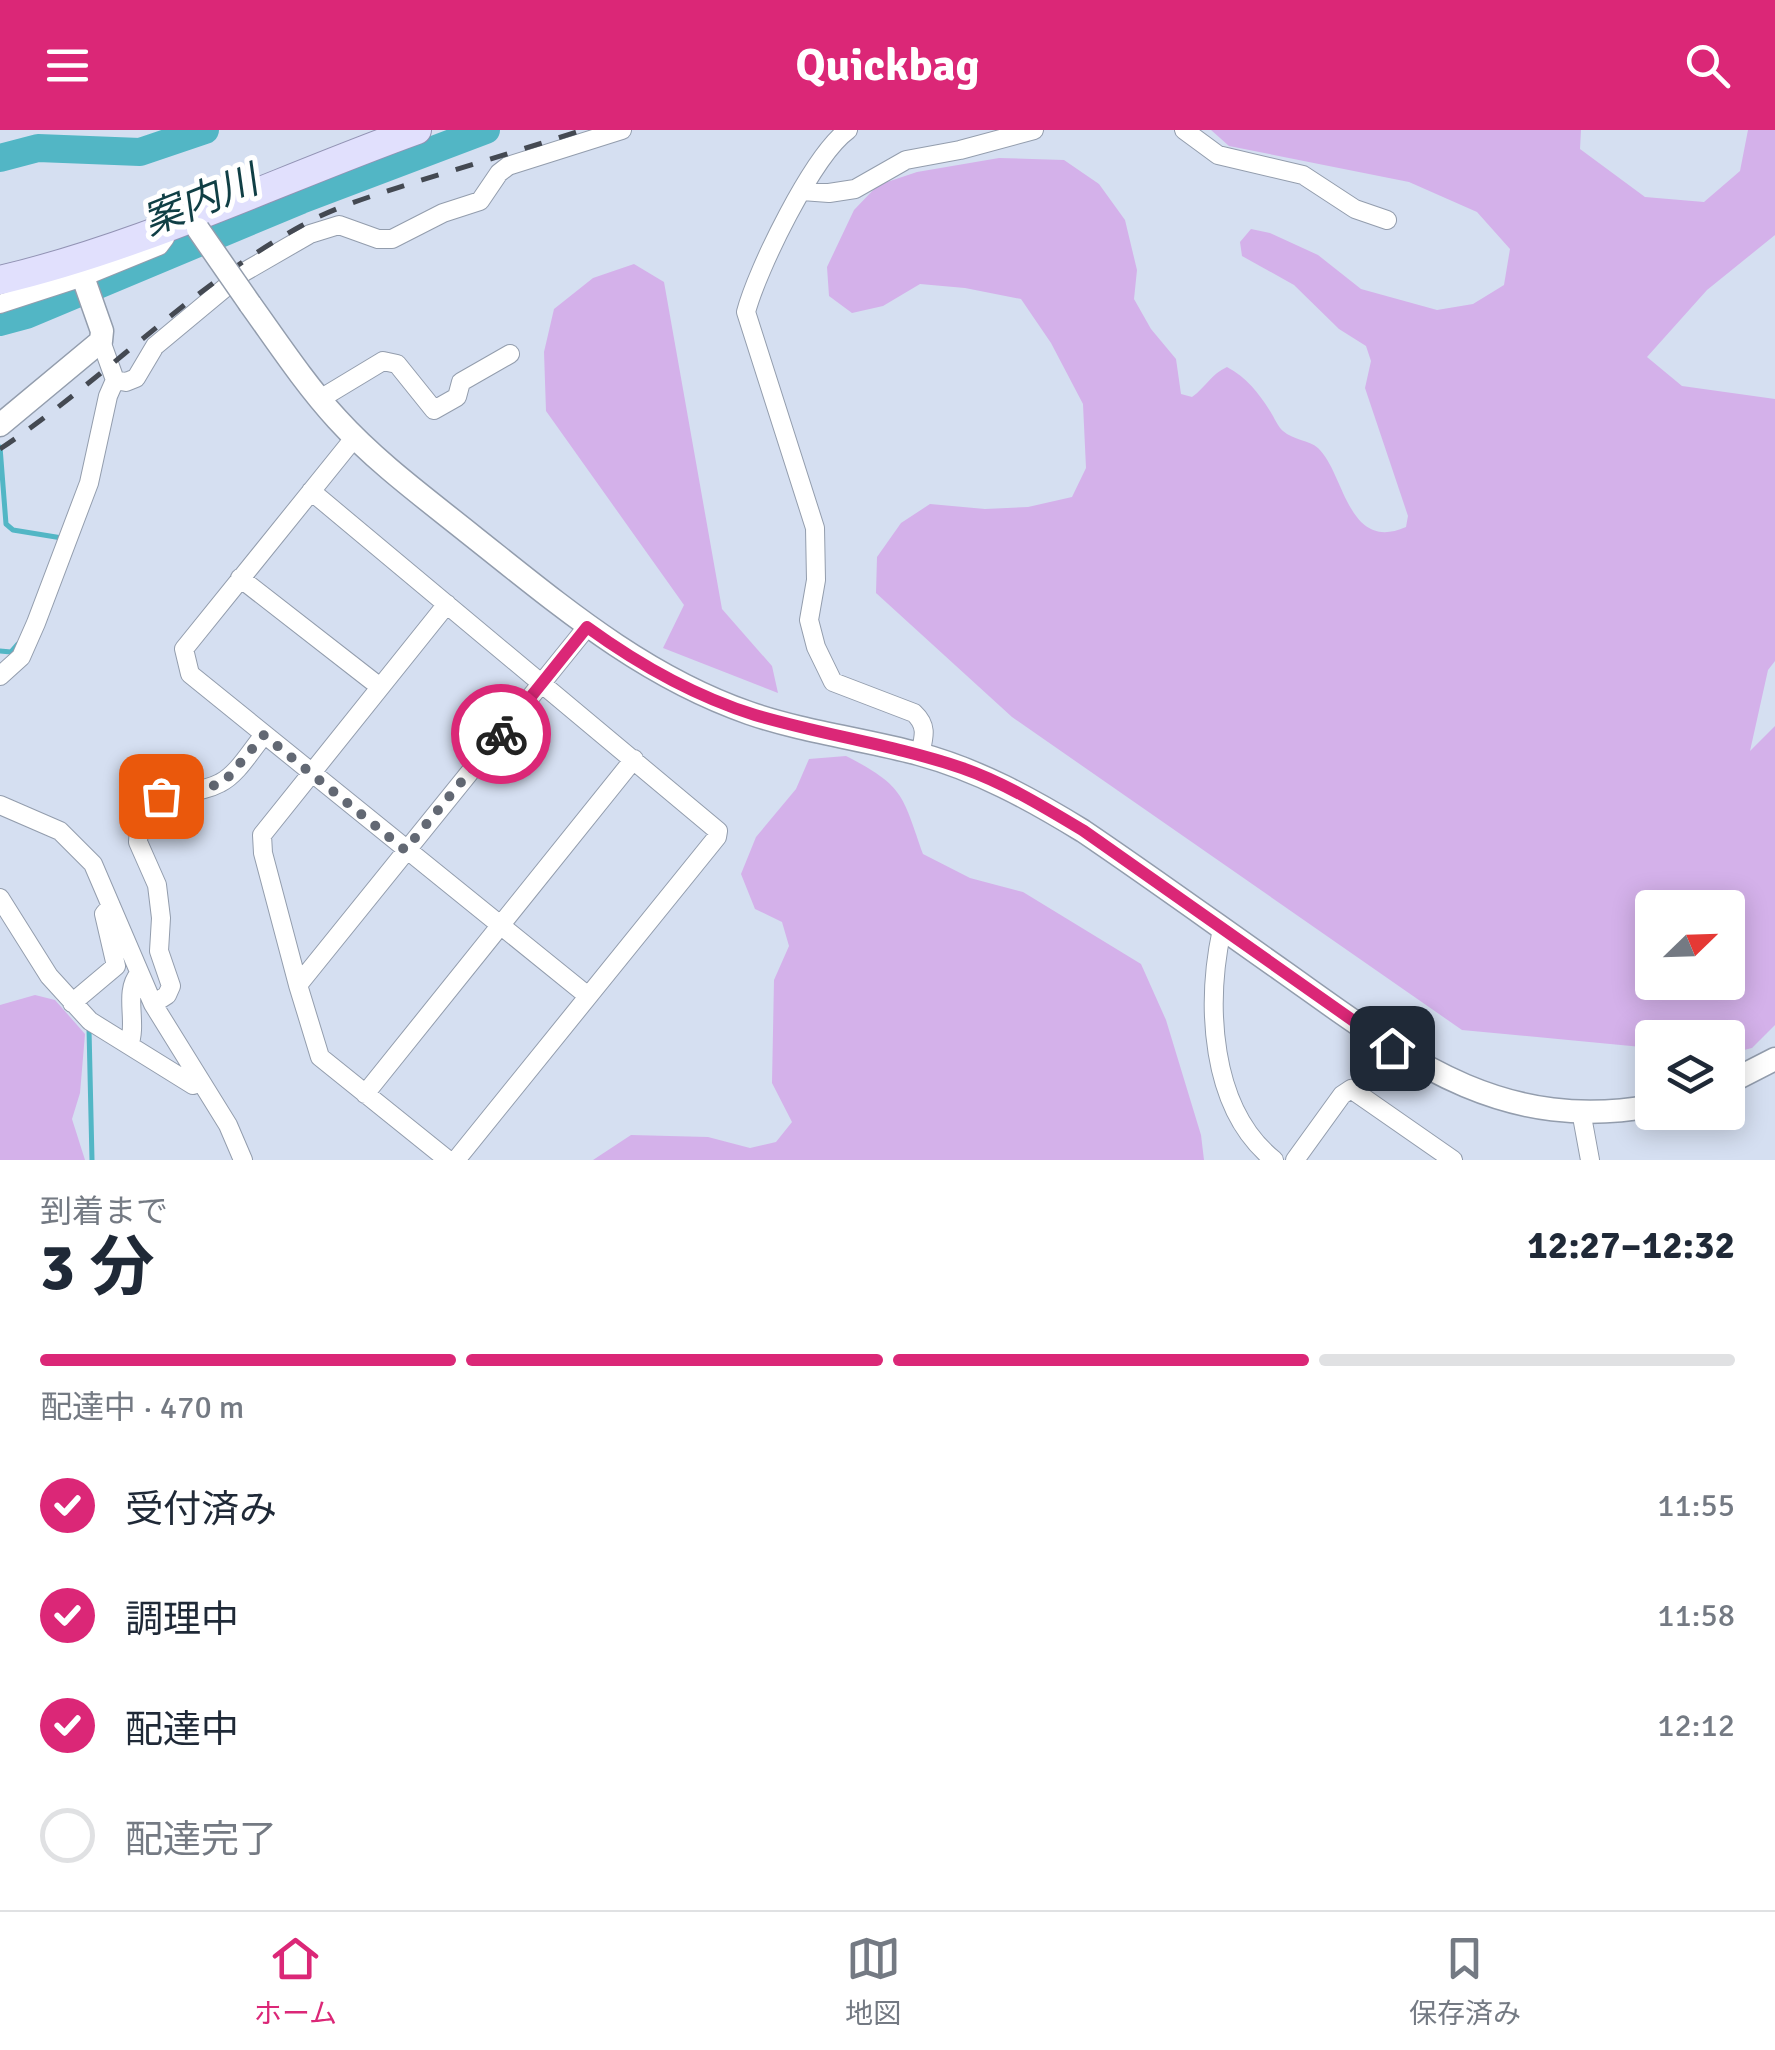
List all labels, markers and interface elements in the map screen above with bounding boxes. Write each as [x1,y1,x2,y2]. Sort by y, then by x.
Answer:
icon: menu [40,38,95,93]
text: Quickbag [795,38,980,93]
icon: search [1680,38,1735,93]
water label: 案内川 [135,154,269,247]
courier [451,684,551,784]
icon: bike [474,707,529,762]
pin [119,754,204,839]
icon: bag [134,769,189,824]
north arrow [1635,890,1745,1000]
map controls [1635,890,1745,1130]
pin [1350,1006,1435,1091]
button: layers [1635,1020,1745,1130]
icon: home [1365,1021,1420,1076]
text: 到着まで [40,1192,168,1231]
text: 12:27–12:32 [1527,1222,1735,1269]
text: 3 分 [40,1228,154,1308]
text: 配達中 · 470 m [40,1388,244,1427]
icon: check [40,1478,95,1533]
text: 受付済み [125,1486,277,1533]
text: 11:55 [1657,1486,1735,1525]
icon: check [40,1588,95,1643]
text: 調理中 [125,1596,239,1643]
text: 11:58 [1657,1596,1735,1635]
icon: check [40,1698,95,1753]
text: 配達中 [125,1706,239,1753]
text: 12:12 [1657,1706,1735,1745]
text: 配達完了 [125,1816,277,1863]
tab: ホーム [254,1931,337,2031]
tab: 地図 [845,1931,901,2031]
tab: 保存済み [1409,1931,1521,2031]

